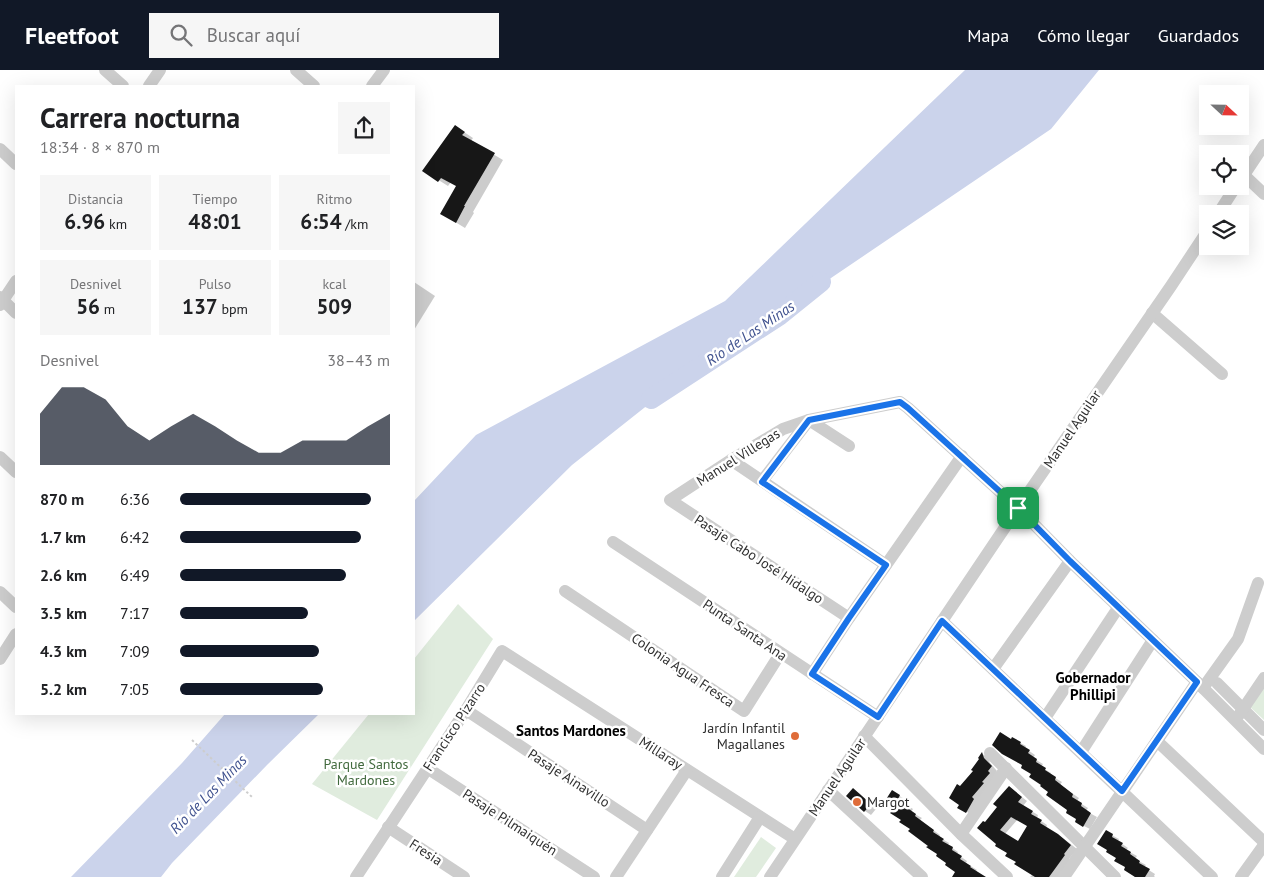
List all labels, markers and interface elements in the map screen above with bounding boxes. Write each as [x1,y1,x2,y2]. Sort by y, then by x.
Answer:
search box [149,13,499,58]
text: Fleetfoot [25,20,119,51]
icon: search [167,21,195,49]
text: Buscar aquí [207,23,300,47]
text: Mapa [967,24,1009,47]
text: Cómo llegar [1037,24,1130,47]
text: Guardados [1158,24,1239,47]
north arrow [1199,85,1249,135]
map controls [1199,85,1249,255]
text: Carrera nocturna [40,99,240,136]
button: share [338,102,390,154]
text: 18:34 · 8 × 870 m [40,137,160,157]
button: locate [1199,145,1249,195]
text: Distancia [68,190,123,208]
text: Tiempo [192,190,238,208]
text: Ritmo [316,190,352,208]
button: layers [1199,205,1249,255]
text: 6.96 [64,208,105,235]
text: 48:01 [188,208,242,235]
text: 6:54 [300,208,342,235]
text: km [105,215,127,233]
text: /km [342,215,368,233]
text: Desnivel [70,275,121,293]
text: Pulso [199,275,231,293]
text: kcal [322,275,346,293]
text: 56 [76,293,100,320]
text: 137 [182,293,218,320]
text: 509 [316,293,352,320]
water label: Río de Las Minas [702,296,798,370]
text: m [100,300,115,318]
text: bpm [218,300,248,318]
text: Desnivel [40,350,99,370]
text: 38–43 m [327,350,390,370]
street label: Manuel Aguilar [1039,386,1105,471]
street label: Manuel Villegas [693,424,783,490]
pin [997,487,1039,529]
text: 870 m [40,489,84,509]
text: 6:36 [120,489,150,509]
icon: arrive [1004,494,1032,522]
street label: Pasaje Cabo José Hidalgo [691,511,827,607]
text: 1.7 km [40,527,86,547]
text: 6:42 [120,527,150,547]
text: 2.6 km [40,565,87,585]
text: 6:49 [120,565,150,585]
street label: Punta Santa Ana [699,595,791,665]
text: 3.5 km [40,603,87,623]
text: 7:17 [120,603,150,623]
street label: Colonia Agua Fresca [628,629,738,711]
text: 4.3 km [40,641,87,661]
text: 7:09 [120,641,150,661]
district label: Gobernador Phillipi [1055,668,1131,704]
text: 5.2 km [40,679,87,699]
text: 7:05 [120,679,150,699]
street label: Francisco Pizarro [419,679,489,775]
place label: Jardín Infantil Magallanes [702,719,785,753]
district label: Santos Mardones [516,721,626,740]
marker: Jardín Infantil Magallanes [789,730,801,742]
street label: Millaray [636,732,686,774]
street label: Manuel Aguilar [804,734,870,819]
street label: Pasaje Ainavillo [525,745,613,811]
water label: Río de Las Minas [165,750,251,838]
park label: Parque Santos Mardones [324,755,409,789]
street label: Pasaje Pilmaiquén [459,785,561,859]
place label: Margot [867,793,910,811]
marker: Margot [851,796,863,808]
street label: Fresia [406,835,446,869]

